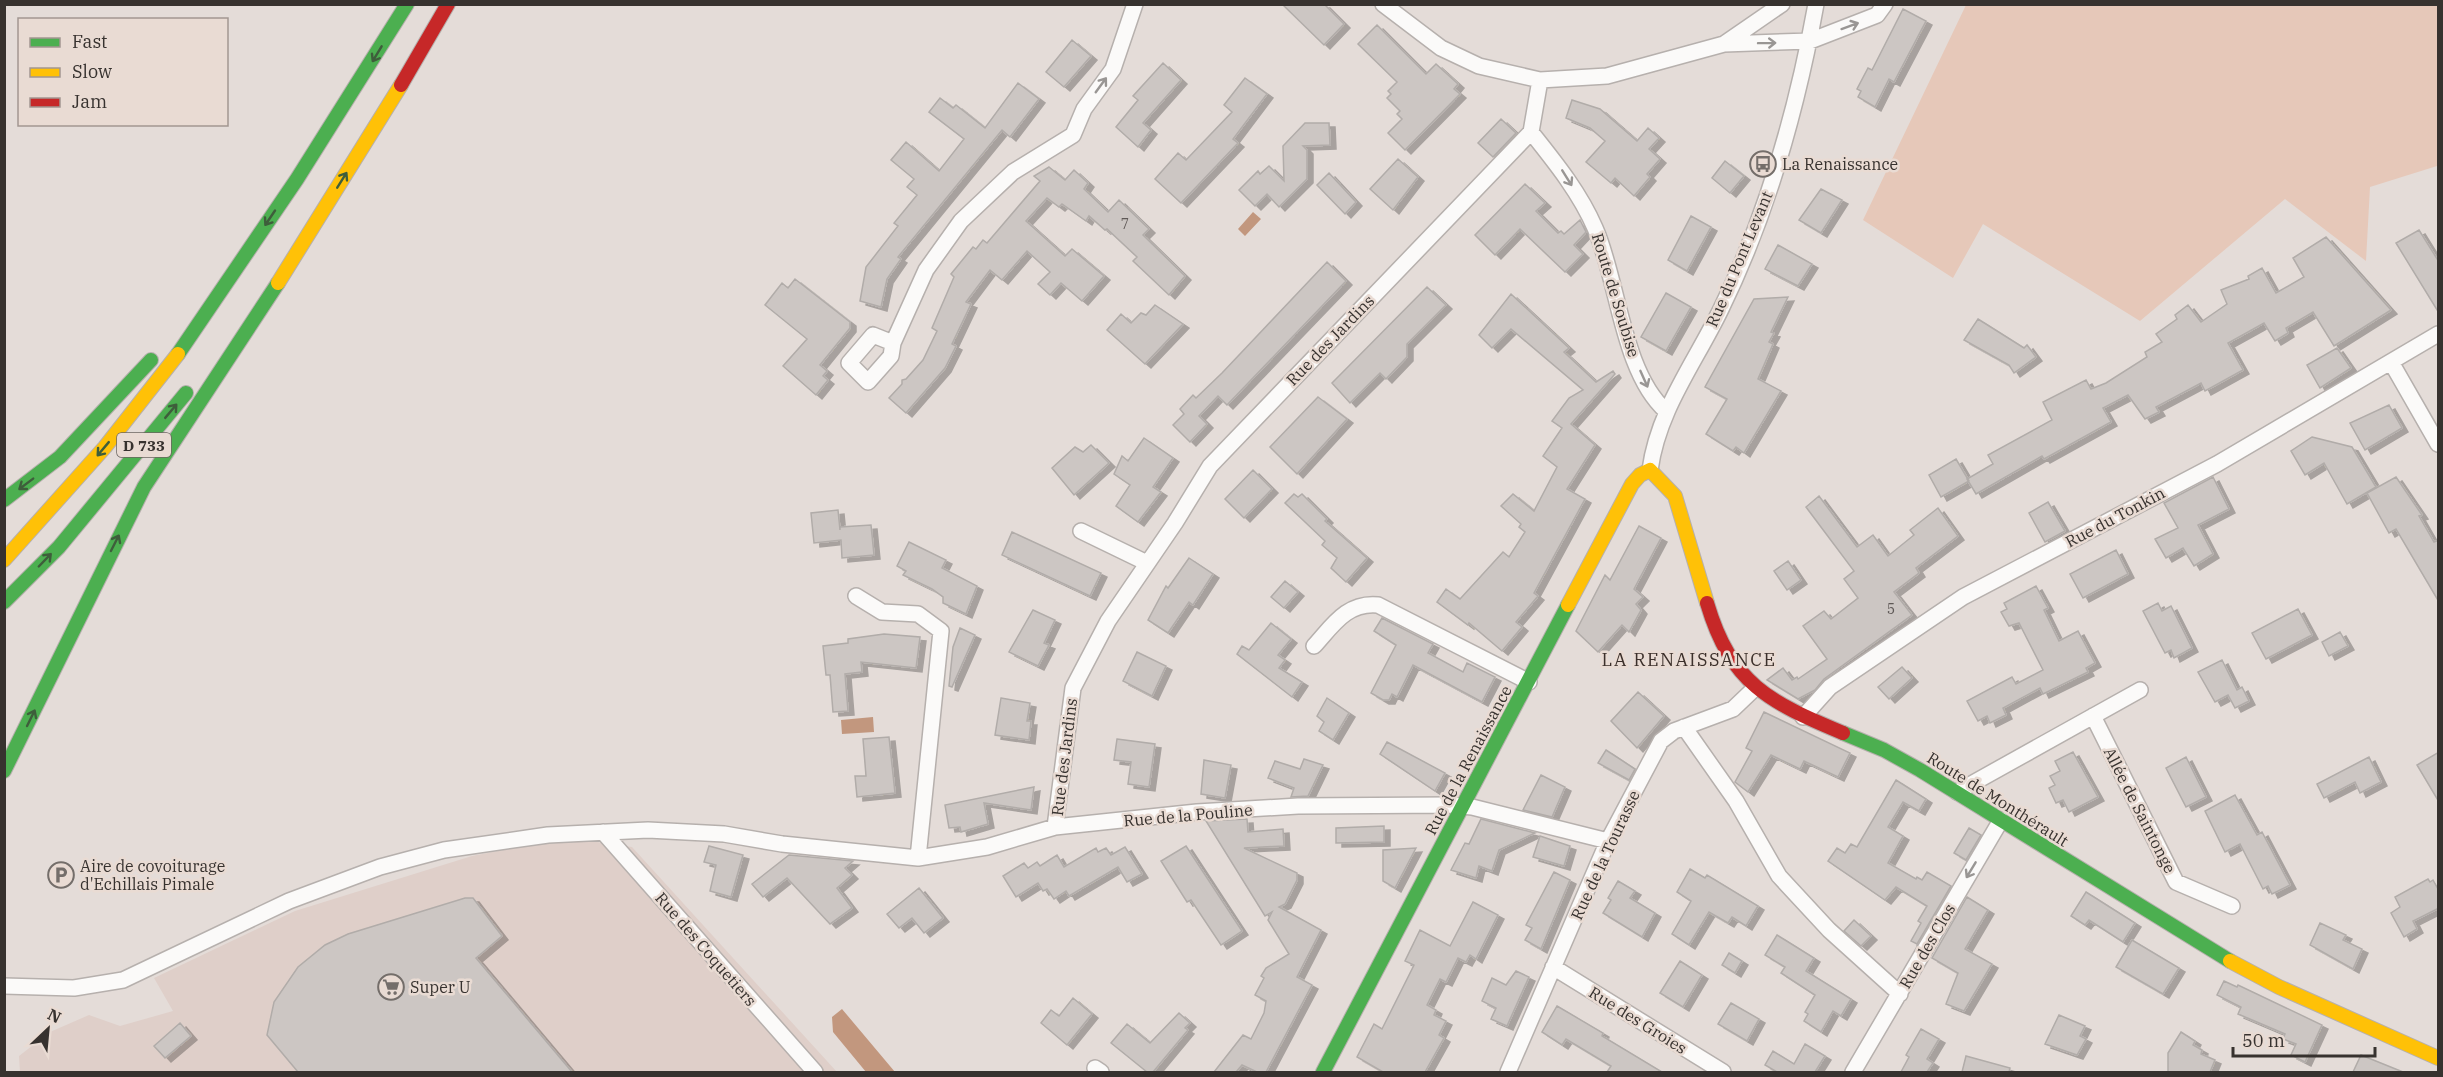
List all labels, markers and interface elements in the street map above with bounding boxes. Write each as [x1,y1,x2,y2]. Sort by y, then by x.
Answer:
legend [18,18,228,126]
one-way arrow [1840,20,1859,31]
text: Fast [72,30,107,53]
one-way arrow [1756,38,1776,49]
one-way arrow [370,45,382,62]
text: Slow [72,60,112,83]
one-way arrow [1095,77,1108,93]
text: Jam [72,90,107,113]
bus stop icon: La Renaissance [1748,149,1778,179]
place label: La Renaissance [1782,154,1898,174]
one-way arrow [1560,170,1573,187]
one-way arrow [336,172,348,189]
street label: Rue du Pont Levant [1701,188,1777,330]
one-way arrow [264,209,276,226]
house number: 7 [1121,215,1129,233]
street label: Route de Soubise [1588,231,1644,359]
street label: Rue des Jardins [1282,290,1378,390]
one-way arrow [1639,370,1650,388]
one-way arrow [165,404,178,420]
road number: D 733 [117,433,171,457]
one-way arrow [96,441,110,456]
one-way arrow [18,477,34,490]
street label: Rue du Tonkin [2062,482,2168,552]
one-way arrow [109,534,121,552]
one-way arrow [38,553,53,568]
house number: 5 [1887,600,1895,618]
district label: LA RENAISSANCE [1602,648,1776,671]
street label: Rue de la Renaissance [1420,682,1516,838]
street label: Rue des Jardins [1047,697,1081,817]
one-way arrow [25,710,37,728]
street label: Allée de Saintonge [2100,744,2180,876]
street label: Route de Monthérault [1924,747,2073,851]
street label: Rue de la Tourasse [1566,787,1644,923]
street label: Rue de la Pouline [1123,799,1253,831]
place label: Aire de covoiturage d'Echillais Pimale [80,856,225,894]
parking icon: Aire de covoiturage d'Echillais Pimale [46,860,76,890]
one-way arrow [1965,861,1977,878]
street label: Rue des Coquetiers [651,888,761,1010]
street label: Rue des Clos [1895,900,1959,992]
supermarket icon: Super U [376,972,406,1002]
place label: Super U [410,977,471,997]
street label: Rue des Groies [1585,982,1691,1058]
north arrow [18,999,78,1059]
text: N [45,1004,65,1027]
scale bar [2233,1020,2376,1058]
text: 50 m [2242,1029,2285,1052]

